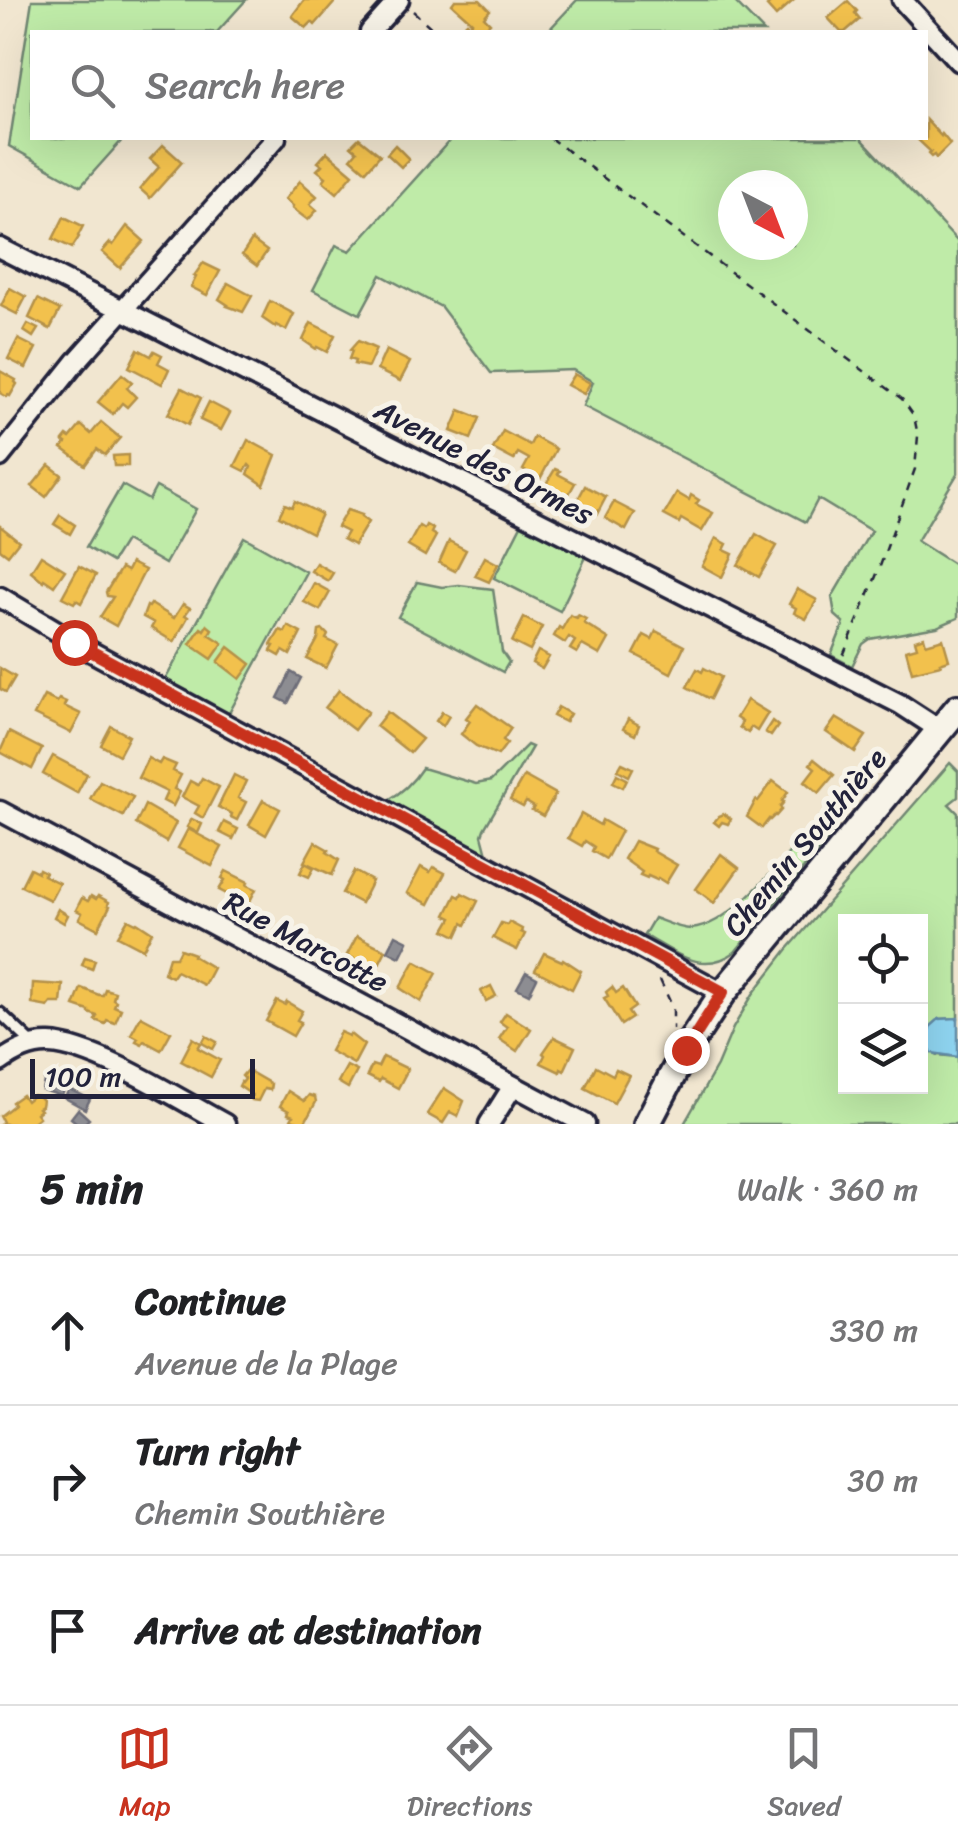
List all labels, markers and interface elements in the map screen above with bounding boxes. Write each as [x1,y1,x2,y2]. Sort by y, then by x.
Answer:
search box [30,30,928,140]
text: Search here [145,52,345,119]
icon: search [65,58,120,113]
north arrow [718,170,808,260]
street label: Avenue des Ormes [364,383,604,541]
route start [52,620,98,666]
street label: Chemin Southière [709,735,901,949]
street label: Rue Marcotte [213,876,399,1008]
map controls [838,914,928,1094]
button: locate [838,914,928,1004]
button: layers [838,1004,928,1094]
route end [664,1028,710,1074]
text: 100 m [45,1052,121,1101]
scale bar [30,1054,255,1098]
text: 5 min [40,1152,143,1226]
text: Walk · 360 m [737,1161,918,1218]
text: Continue [135,1268,286,1335]
text: 330 m [830,1302,918,1359]
icon: ahead [40,1303,95,1358]
text: Avenue de la Plage [135,1335,398,1392]
text: Turn right [135,1418,300,1485]
text: 30 m [847,1452,918,1509]
icon: right [40,1453,95,1508]
text: Chemin Southière [135,1485,385,1542]
text: Arrive at destination [135,1597,482,1664]
icon: arrive [40,1603,95,1658]
tab: Map [117,1721,172,1830]
tab: Directions [407,1721,532,1830]
tab: Saved [767,1721,841,1830]

